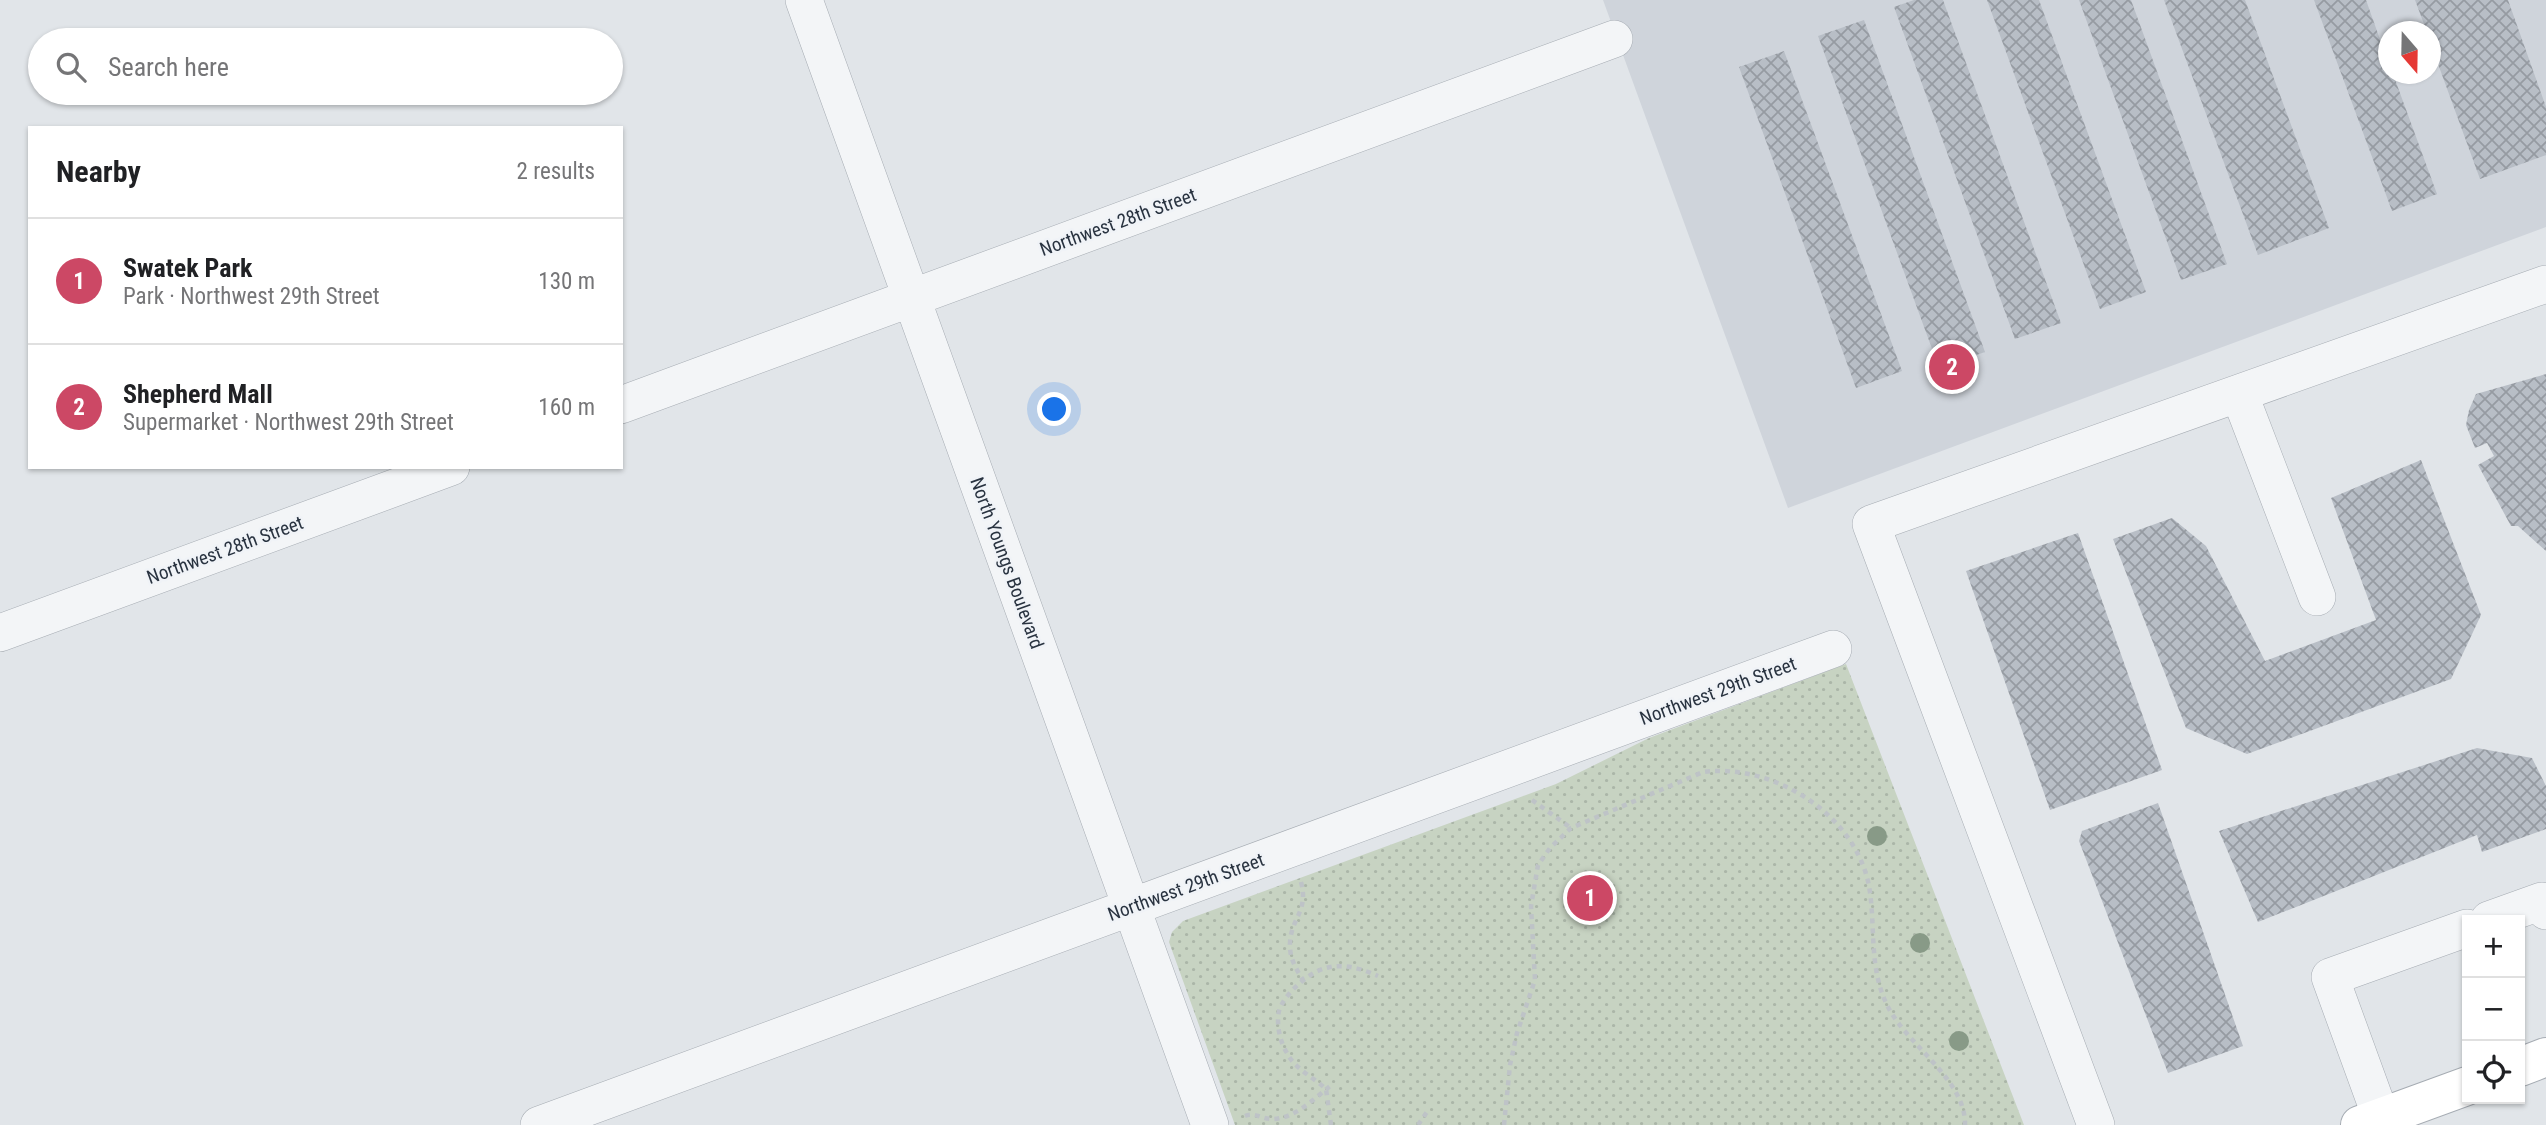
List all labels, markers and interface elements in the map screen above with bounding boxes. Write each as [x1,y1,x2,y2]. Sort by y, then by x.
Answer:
north arrow [2378,21,2441,84]
search box [28,28,623,105]
icon: search [52,48,90,86]
text: Search here [108,52,229,82]
text: Nearby [56,154,141,189]
text: 2 results [517,158,595,185]
street label: Northwest 28th Street [1037,183,1199,261]
text: Swatek Park [123,253,253,283]
text: 1 [73,268,85,295]
text: 130 m [538,268,595,295]
text: Park · Northwest 29th Street [123,283,380,310]
pin: 2 [1929,341,1975,393]
text: Shepherd Mall [123,379,273,409]
your location [1037,392,1071,426]
text: 2 [73,394,85,421]
text: 160 m [538,394,595,421]
text: Supermarket · Northwest 29th Street [123,409,454,436]
street label: North Youngs Boulevard [965,474,1049,652]
street label: Northwest 28th Street [144,511,306,589]
street label: Northwest 29th Street [1637,652,1799,730]
street label: Northwest 29th Street [1105,848,1267,926]
pin: 1 [1567,872,1613,924]
map controls [2462,915,2525,1104]
button: + [2462,915,2525,978]
button: − [2462,978,2525,1041]
button: locate [2462,1041,2525,1104]

